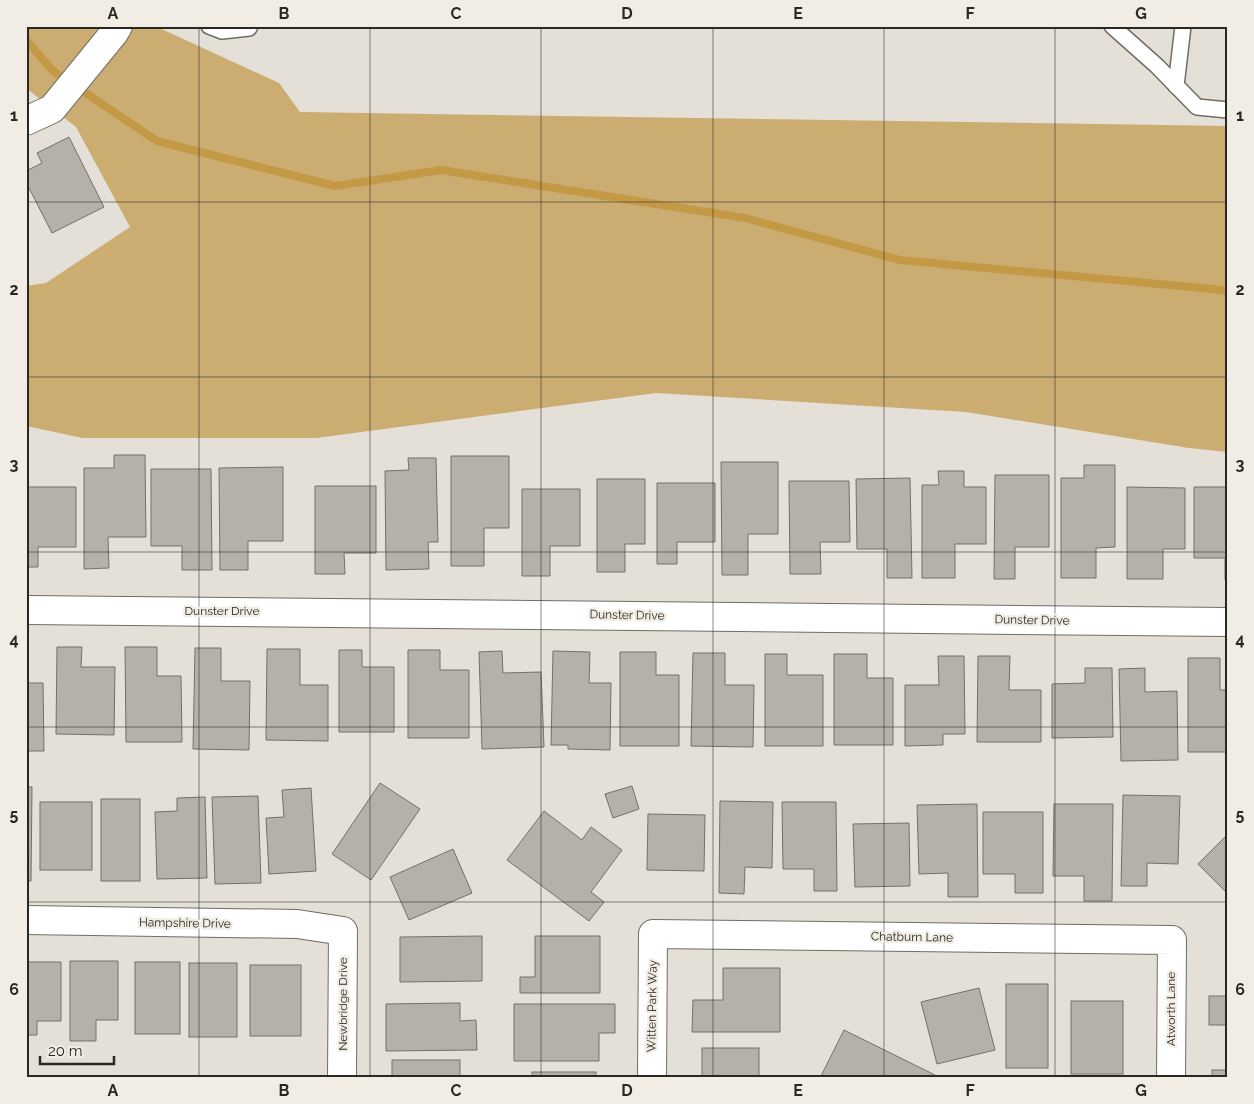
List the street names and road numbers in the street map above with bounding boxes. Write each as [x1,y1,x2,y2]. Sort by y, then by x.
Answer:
street label: Dunster Drive [184,604,260,618]
street label: Dunster Drive [589,607,665,623]
street label: Dunster Drive [994,612,1070,628]
street label: Hampshire Drive [139,915,231,931]
street label: Chatburn Lane [871,929,953,945]
street label: Newbridge Drive [336,957,350,1051]
street label: Witten Park Way [644,959,660,1052]
street label: Atworth Lane [1164,972,1178,1046]

